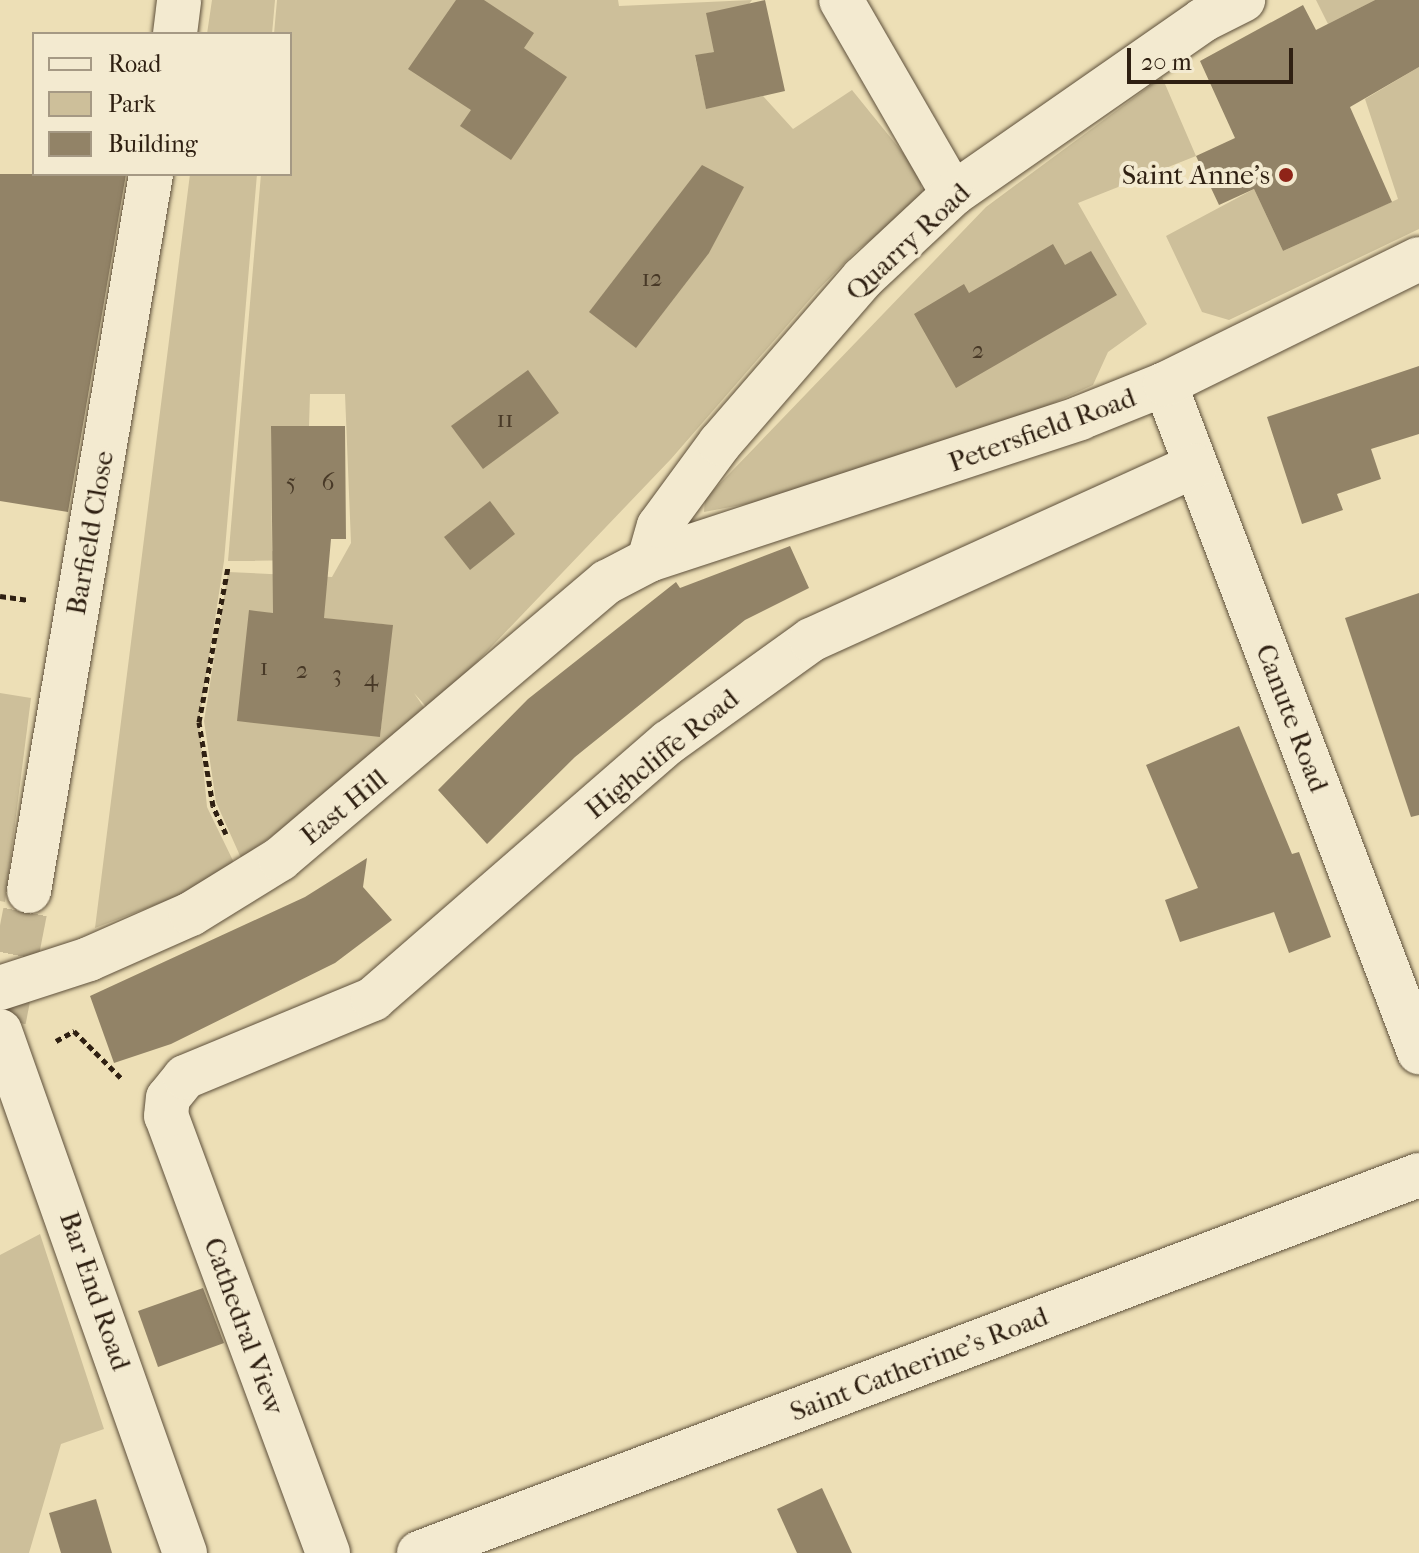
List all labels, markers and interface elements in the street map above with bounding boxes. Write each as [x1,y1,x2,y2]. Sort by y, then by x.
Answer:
legend [32,32,292,176]
scale bar [1131,32,1297,82]
text: 20 m [1141,48,1192,76]
text: Road [108,50,161,78]
text: Park [108,90,156,118]
text: Building [108,130,198,158]
place label: Saint Anne's [1122,158,1270,192]
marker: Saint Anne's [1277,166,1295,184]
street label: Quarry Road [839,176,977,308]
house number: 12 [642,265,662,293]
house number: 2 [972,337,984,365]
street label: Petersfield Road [944,381,1140,479]
house number: 11 [496,406,514,434]
street label: Barfield Close [59,448,121,618]
house number: 5 [286,469,296,497]
house number: 6 [322,469,334,497]
street label: Canute Road [1248,639,1336,797]
house number: 1 [260,654,268,682]
house number: 2 [296,657,308,685]
house number: 3 [332,661,342,689]
house number: 4 [364,665,378,693]
street label: Highcliffe Road [578,682,746,826]
street label: East Hill [294,762,394,852]
street label: Bar End Road [52,1207,138,1375]
street label: Cathedral View [196,1233,292,1419]
street label: Saint Catherine's Road [785,1299,1053,1429]

